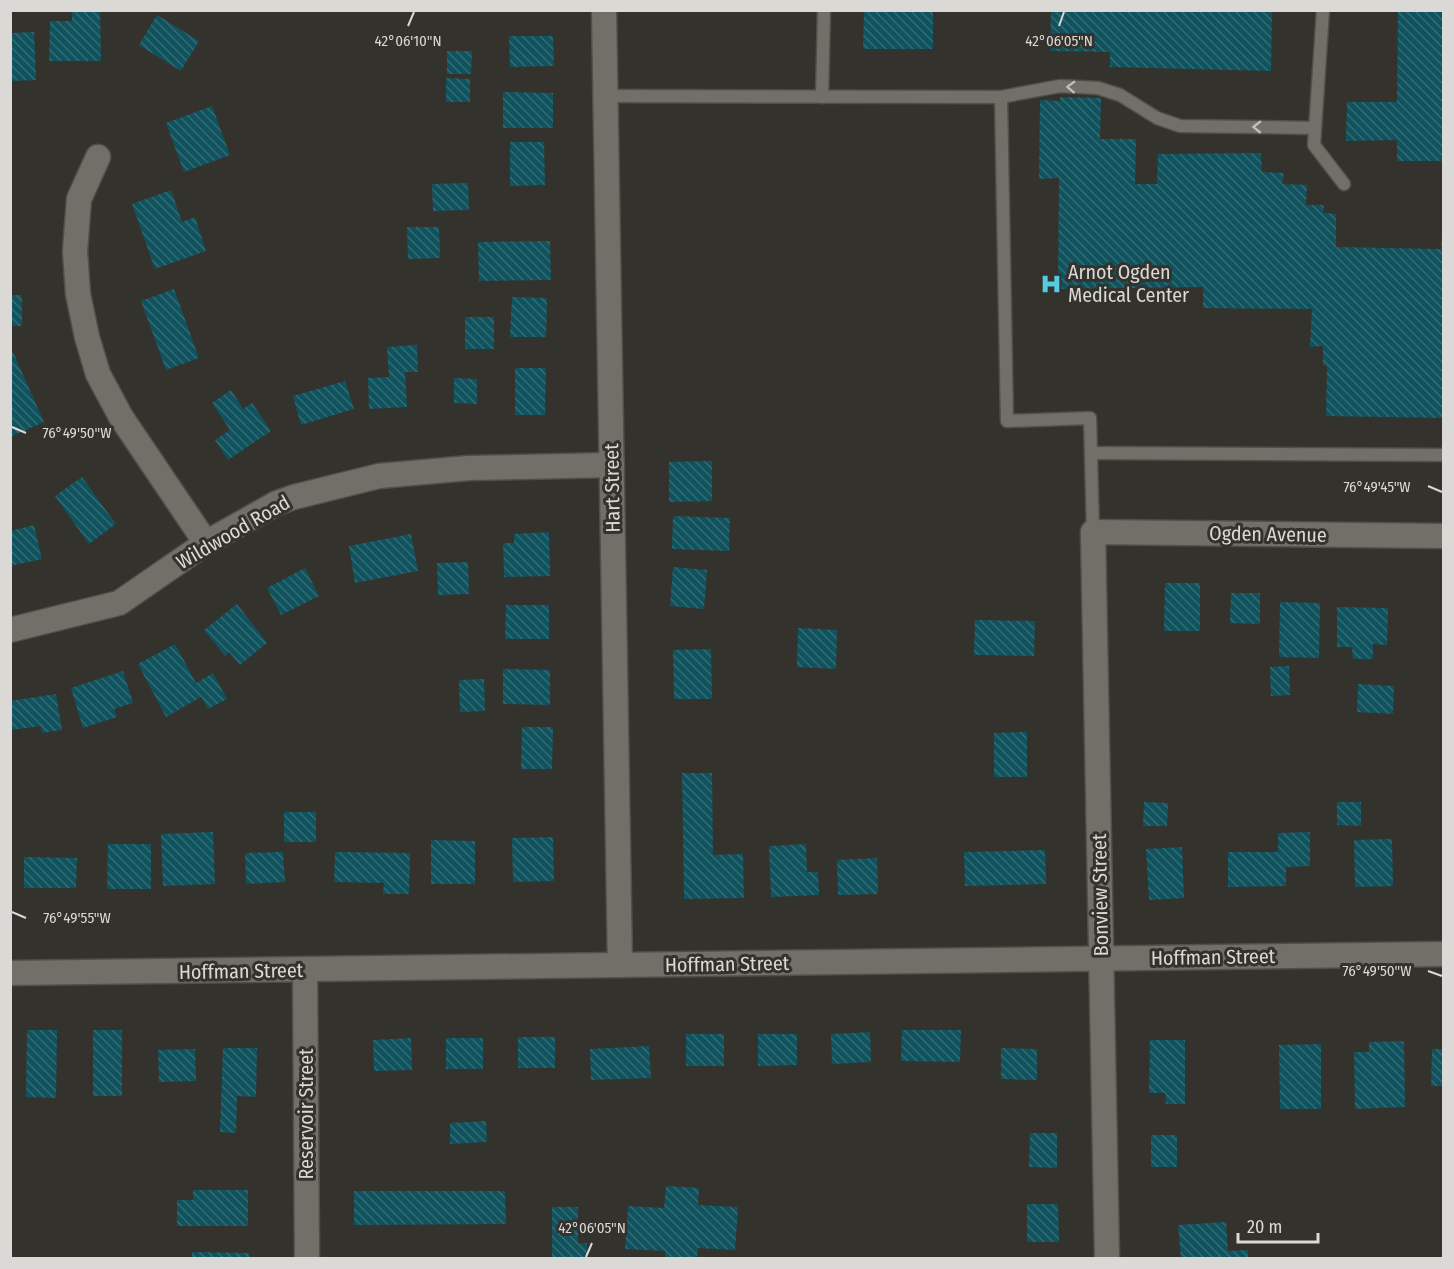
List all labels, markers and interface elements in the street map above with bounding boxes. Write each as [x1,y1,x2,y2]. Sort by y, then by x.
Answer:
text: 42°06'10"N [375,32,442,50]
text: 42°06'05"N [1025,32,1093,50]
one-way arrow [1066,81,1075,93]
one-way arrow [1252,120,1261,133]
place label: Arnot Ogden Medical Center [1068,260,1189,307]
hospital icon: Arnot Ogden Medical Center [1039,272,1063,296]
text: 76°49'50"W [43,424,111,442]
street label: Hart Street [599,443,625,533]
text: 76°49'45"W [1343,478,1411,496]
street label: Wildwood Road [172,490,294,574]
street label: Ogden Avenue [1209,521,1327,547]
street label: Bonview Street [1087,833,1113,957]
text: 76°49'55"W [43,909,111,927]
street label: Hoffman Street [1151,944,1276,970]
street label: Hoffman Street [665,951,790,977]
street label: Hoffman Street [179,958,304,984]
text: 76°49'50"W [1343,962,1411,980]
street label: Reservoir Street [294,1048,318,1180]
scale bar [1238,1206,1318,1244]
text: 20 m [1247,1216,1282,1238]
text: 42°06'05"N [558,1219,626,1237]

